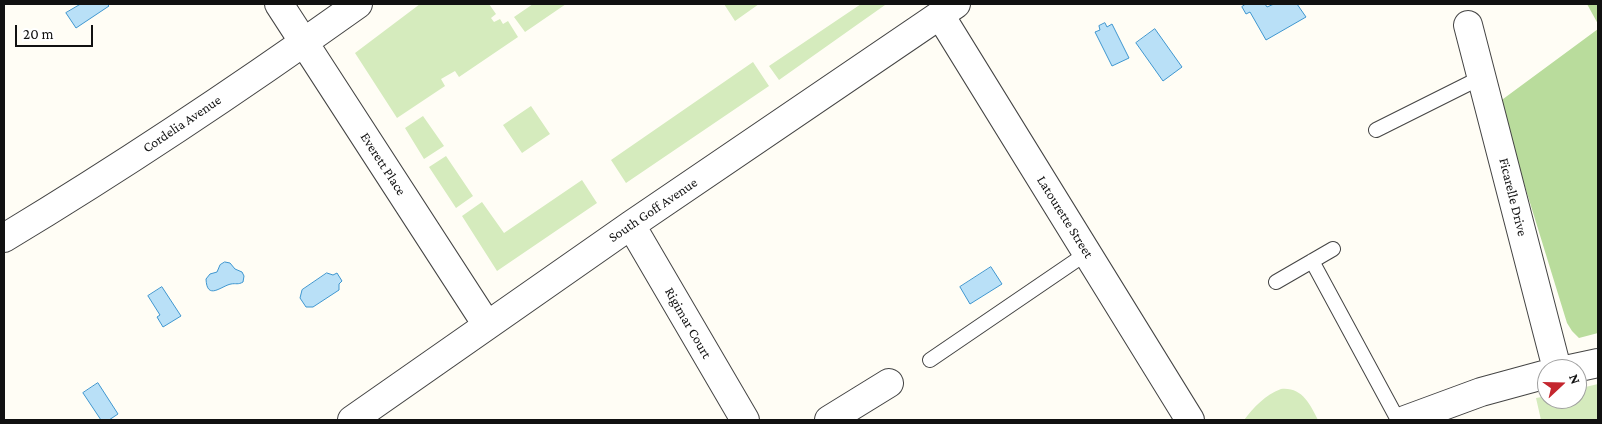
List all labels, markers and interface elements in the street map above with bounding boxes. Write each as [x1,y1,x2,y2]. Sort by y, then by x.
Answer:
scale bar [18,15,95,47]
text: 20 m [23,26,54,42]
street label: Cordelia Avenue [140,92,224,156]
street label: Everett Place [356,129,410,199]
street label: Ficarelle Drive [1495,156,1531,238]
street label: Latourette Street [1033,173,1097,261]
street label: South Goff Avenue [605,174,701,246]
street label: Rigimar Court [661,284,715,362]
north arrow [1537,359,1587,409]
text: N [1566,372,1584,386]

